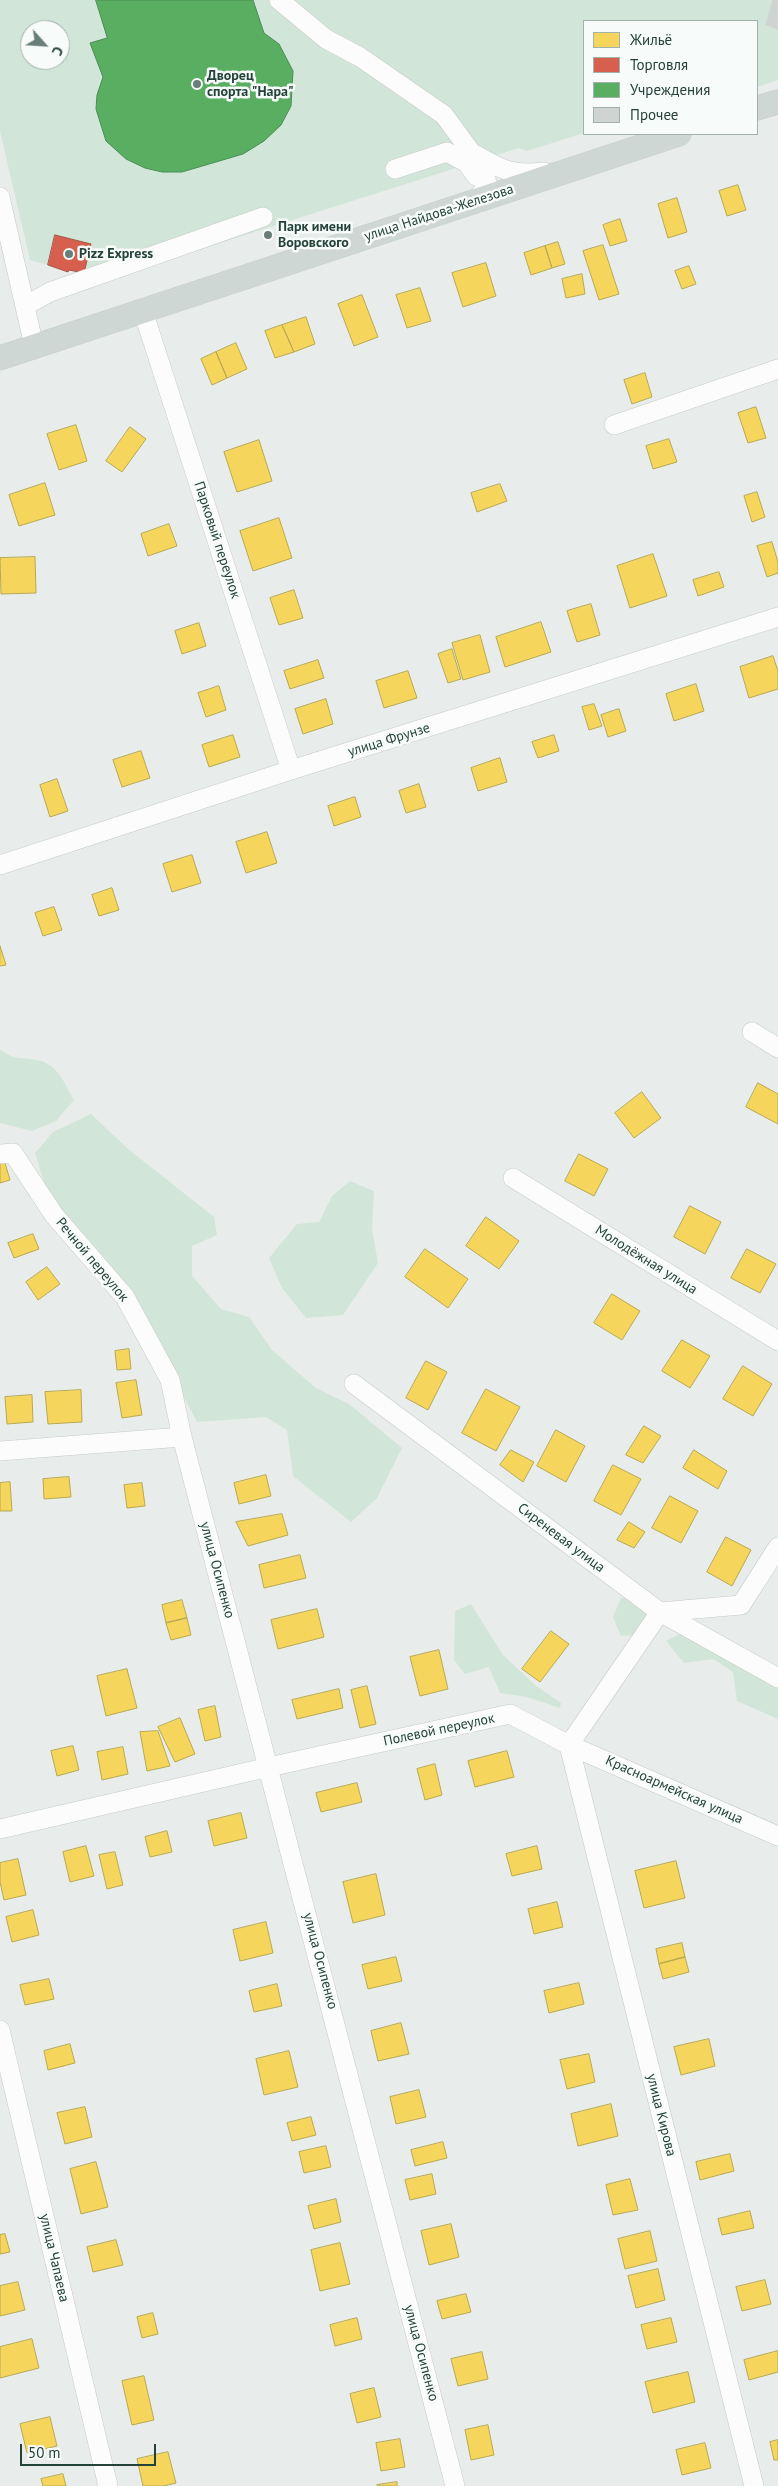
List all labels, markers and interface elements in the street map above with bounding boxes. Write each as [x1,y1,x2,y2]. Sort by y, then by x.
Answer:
north arrow [20,20,70,70]
legend [583,20,758,135]
text: Жильё [630,30,672,49]
text: С [48,44,67,59]
text: Торговля [630,55,688,74]
place label: Дворец спорта "Нара" [207,68,294,100]
marker: Дворец спорта "Нара" [191,78,203,90]
text: Учреждения [630,80,710,99]
text: Прочее [630,105,678,124]
street label: улица Найдова-Железова [362,181,516,245]
place label: Парк имени Воровского [278,219,351,252]
marker: Парк имени Воровского [262,229,274,241]
place label: Pizz Express [79,246,153,262]
marker: Pizz Express [63,248,75,260]
street label: Парковый переулок [190,479,244,601]
street label: улица Фрунзе [346,720,432,760]
street label: Речной переулок [52,1215,132,1305]
street label: Молодёжная улица [592,1222,700,1298]
street label: Сиреневая улица [514,1500,608,1576]
street label: улица Осипенко [196,1520,238,1620]
street label: Полевой переулок [382,1710,496,1750]
street label: Красноармейская улица [603,1752,745,1828]
street label: улица Осипенко [299,1911,341,2011]
street label: улица Кирова [643,2072,679,2158]
street label: улица Чапаева [36,2212,72,2304]
street label: улица Осипенко [400,2303,442,2403]
scale bar [22,2434,159,2466]
text: 50 m [28,2443,61,2462]

